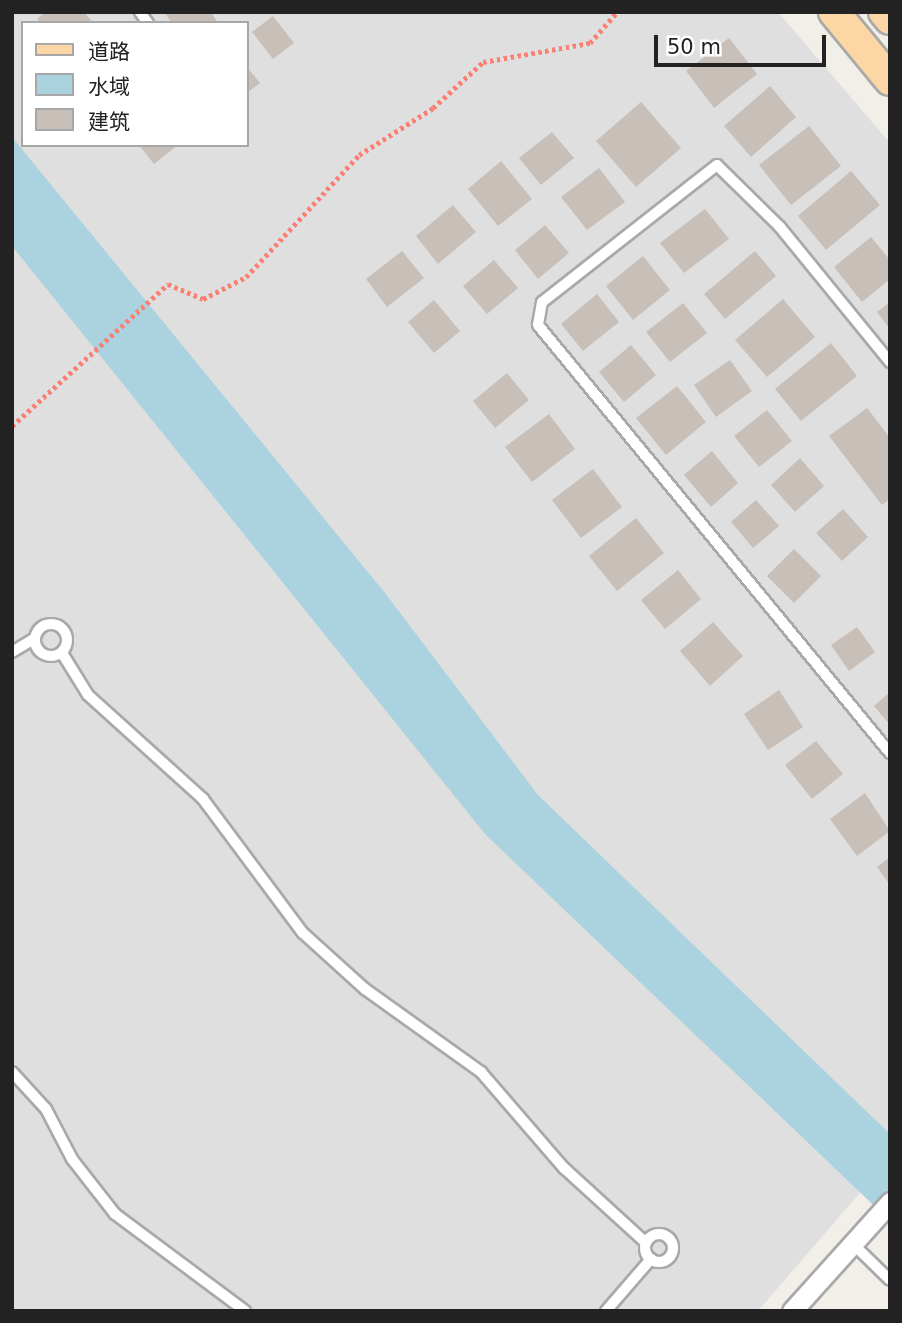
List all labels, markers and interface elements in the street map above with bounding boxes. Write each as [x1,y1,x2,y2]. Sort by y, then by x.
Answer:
legend [21,21,248,147]
scale bar [657,21,828,65]
text: 50 m [667,35,721,59]
text: 道路 [88,40,130,64]
text: 水域 [88,75,130,99]
text: 建筑 [88,110,130,134]

